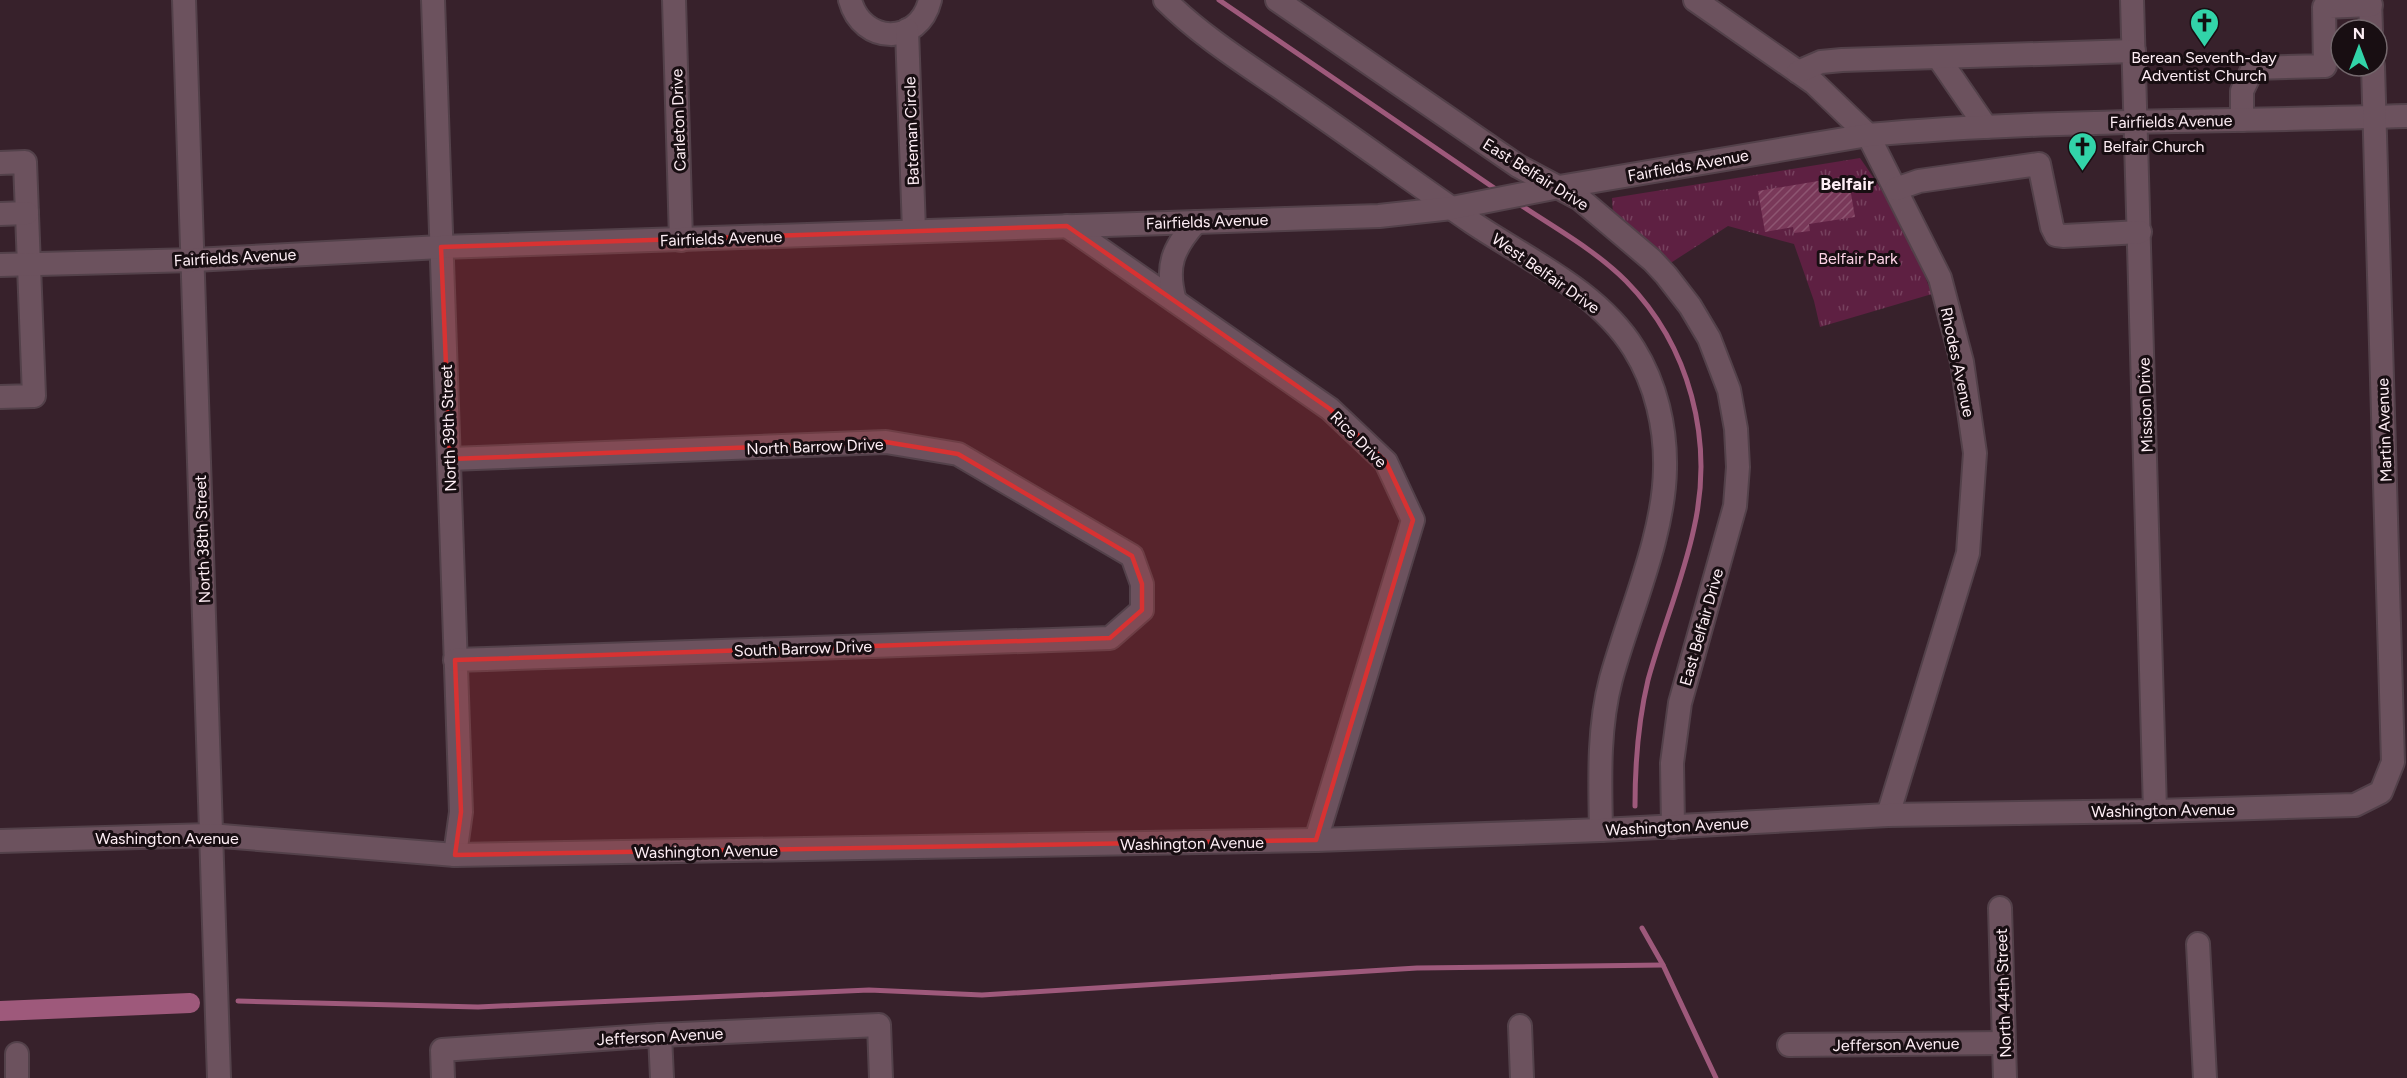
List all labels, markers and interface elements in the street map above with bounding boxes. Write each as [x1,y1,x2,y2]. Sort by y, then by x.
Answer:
church icon: Berean Seventh-day Adventist Church [2188,6,2220,48]
north arrow [2329,18,2389,78]
text: N [2353,24,2365,43]
place label: Berean Seventh-day Adventist Church [2131,48,2277,85]
street label: Carleton Drive [667,68,690,172]
street label: Bateman Circle [900,76,923,186]
street label: Fairfields Avenue [2110,111,2233,132]
church icon: Belfair Church [2066,130,2098,172]
street label: East Belfair Drive [1479,134,1592,215]
place label: Belfair Church [2103,137,2205,156]
street label: Fairfields Avenue [1626,145,1750,185]
district label: Belfair [1820,173,1874,195]
street label: Fairfields Avenue [1145,210,1269,233]
street label: Fairfields Avenue [659,227,783,250]
street label: West Belfair Drive [1488,229,1603,318]
street label: Fairfields Avenue [173,245,297,270]
park label: Belfair Park [1818,249,1898,268]
street label: Rhodes Avenue [1937,305,1978,419]
street label: Mission Drive [2134,357,2157,453]
street label: North 39th Street [437,364,460,492]
street label: Martin Avenue [2373,377,2396,482]
street label: Rice Drive [1326,407,1391,472]
street label: North Barrow Drive [746,435,884,458]
street label: North 38th Street [191,475,214,603]
street label: East Belfair Drive [1676,566,1727,688]
street label: South Barrow Drive [734,637,873,660]
street label: Washington Avenue [2091,800,2235,821]
street label: Washington Avenue [1605,813,1749,840]
street label: Washington Avenue [95,829,239,848]
street label: Washington Avenue [1120,833,1264,854]
street label: Washington Avenue [634,841,778,862]
street label: North 44th Street [1992,928,2015,1058]
street label: Jefferson Avenue [596,1024,724,1049]
street label: Jefferson Avenue [1833,1034,1960,1055]

